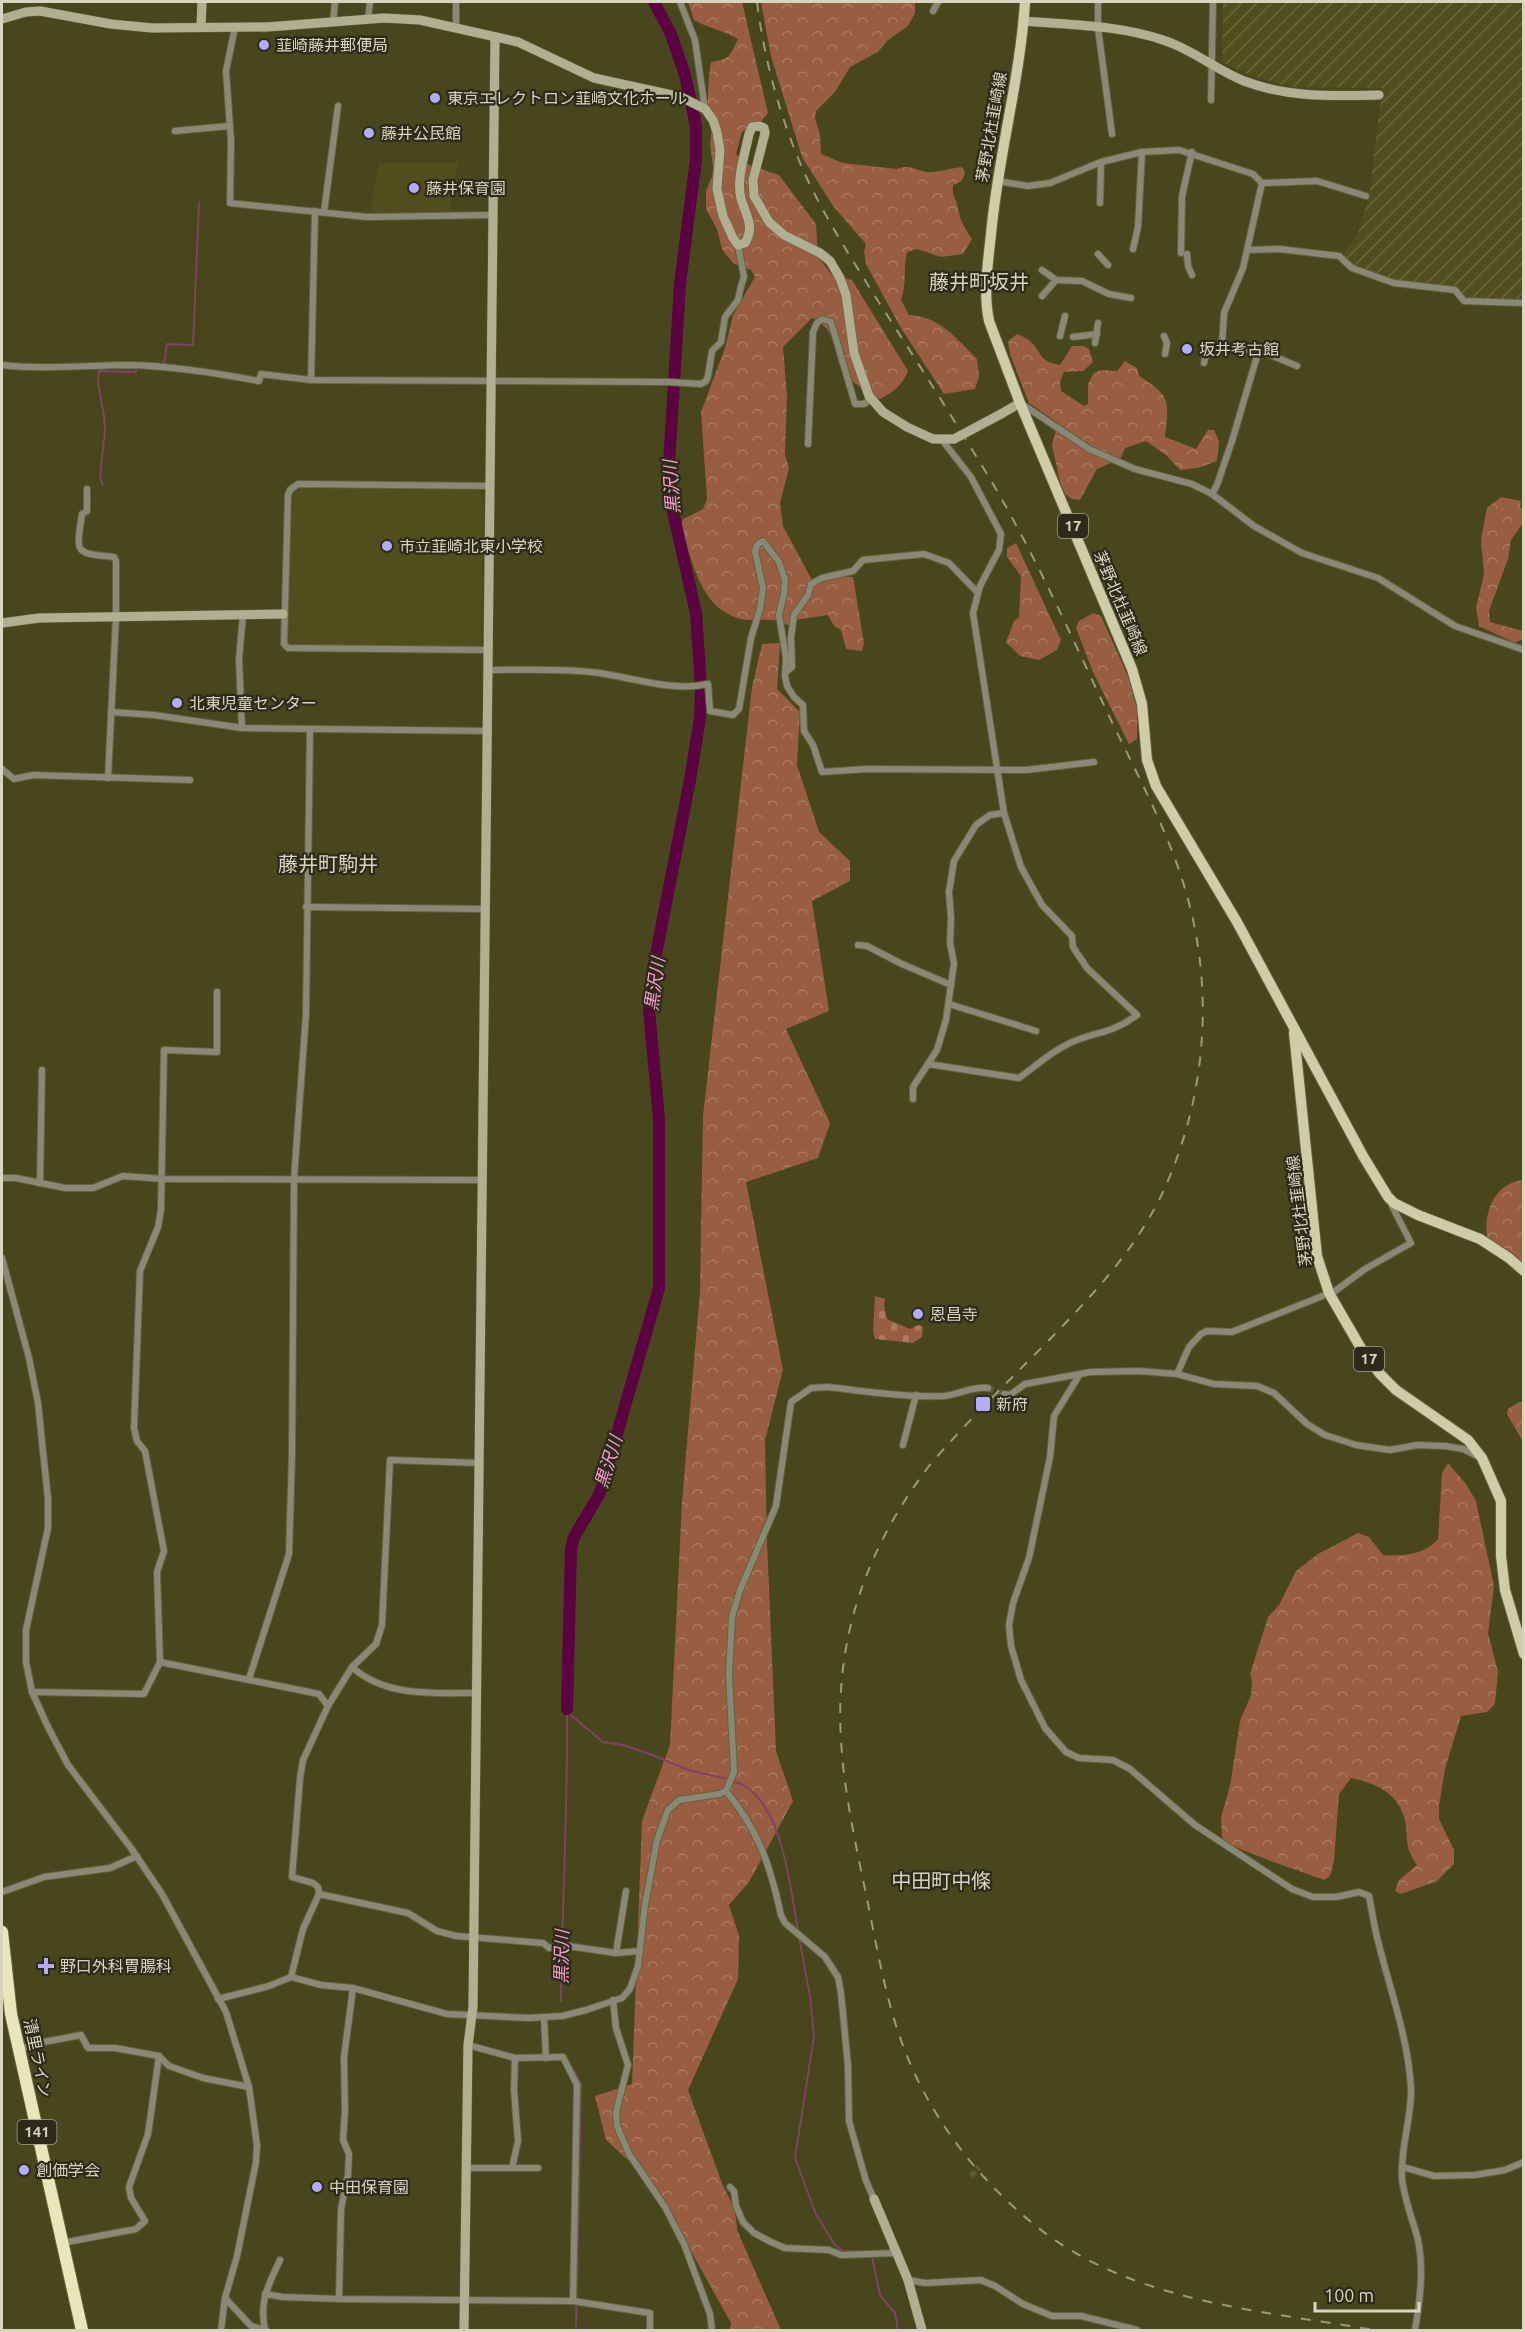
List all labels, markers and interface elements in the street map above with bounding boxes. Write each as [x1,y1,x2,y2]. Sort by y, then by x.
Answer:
place label: 韮崎藤井郵便局 [276,36,388,54]
marker: 韮崎藤井郵便局 [257,38,271,52]
street label: 茅野北杜韮崎線 [972,70,1010,184]
place label: 東京エレクトロン韮崎文化ホール [447,89,687,107]
marker: 東京エレクトロン韮崎文化ホール [428,91,442,105]
place label: 藤井公民館 [381,124,461,142]
marker: 藤井公民館 [362,126,376,140]
place label: 藤井保育園 [426,179,506,197]
marker: 藤井保育園 [407,181,421,195]
district label: 藤井町坂井 [929,270,1029,293]
place label: 坂井考古館 [1199,340,1279,358]
marker: 坂井考古館 [1180,342,1194,356]
water label: 黒沢川 [659,457,683,515]
road number: 17 [1058,514,1088,538]
place label: 市立韮崎北東小学校 [399,537,543,555]
marker: 市立韮崎北東小学校 [380,539,394,553]
street label: 茅野北杜韮崎線 [1091,548,1151,658]
place label: 北東児童センター [189,694,317,712]
marker: 北東児童センター [170,696,184,710]
district label: 藤井町駒井 [278,852,378,875]
water label: 黒沢川 [640,954,668,1012]
street label: 茅野北杜韮崎線 [1283,1154,1315,1268]
place label: 恩昌寺 [930,1305,978,1323]
marker: 恩昌寺 [911,1307,925,1321]
road number: 17 [1354,1347,1384,1371]
marker: 新府 [974,1395,992,1413]
place label: 新府 [996,1395,1028,1413]
water label: 黒沢川 [591,1431,626,1490]
district label: 中田町中條 [891,1869,991,1892]
water label: 黒沢川 [551,1928,572,1984]
marker: 野口外科胃腸科 [37,1957,55,1975]
place label: 野口外科胃腸科 [60,1957,172,1975]
street label: 清里ライン [21,2017,55,2099]
road number: 141 [18,2120,57,2144]
place label: 創価学会 [36,2161,100,2179]
marker: 創価学会 [17,2163,31,2177]
place label: 中田保育園 [329,2178,409,2196]
marker: 中田保育園 [310,2180,324,2194]
scale bar [1315,2275,1418,2313]
text: 100 m [1324,2285,1374,2305]

